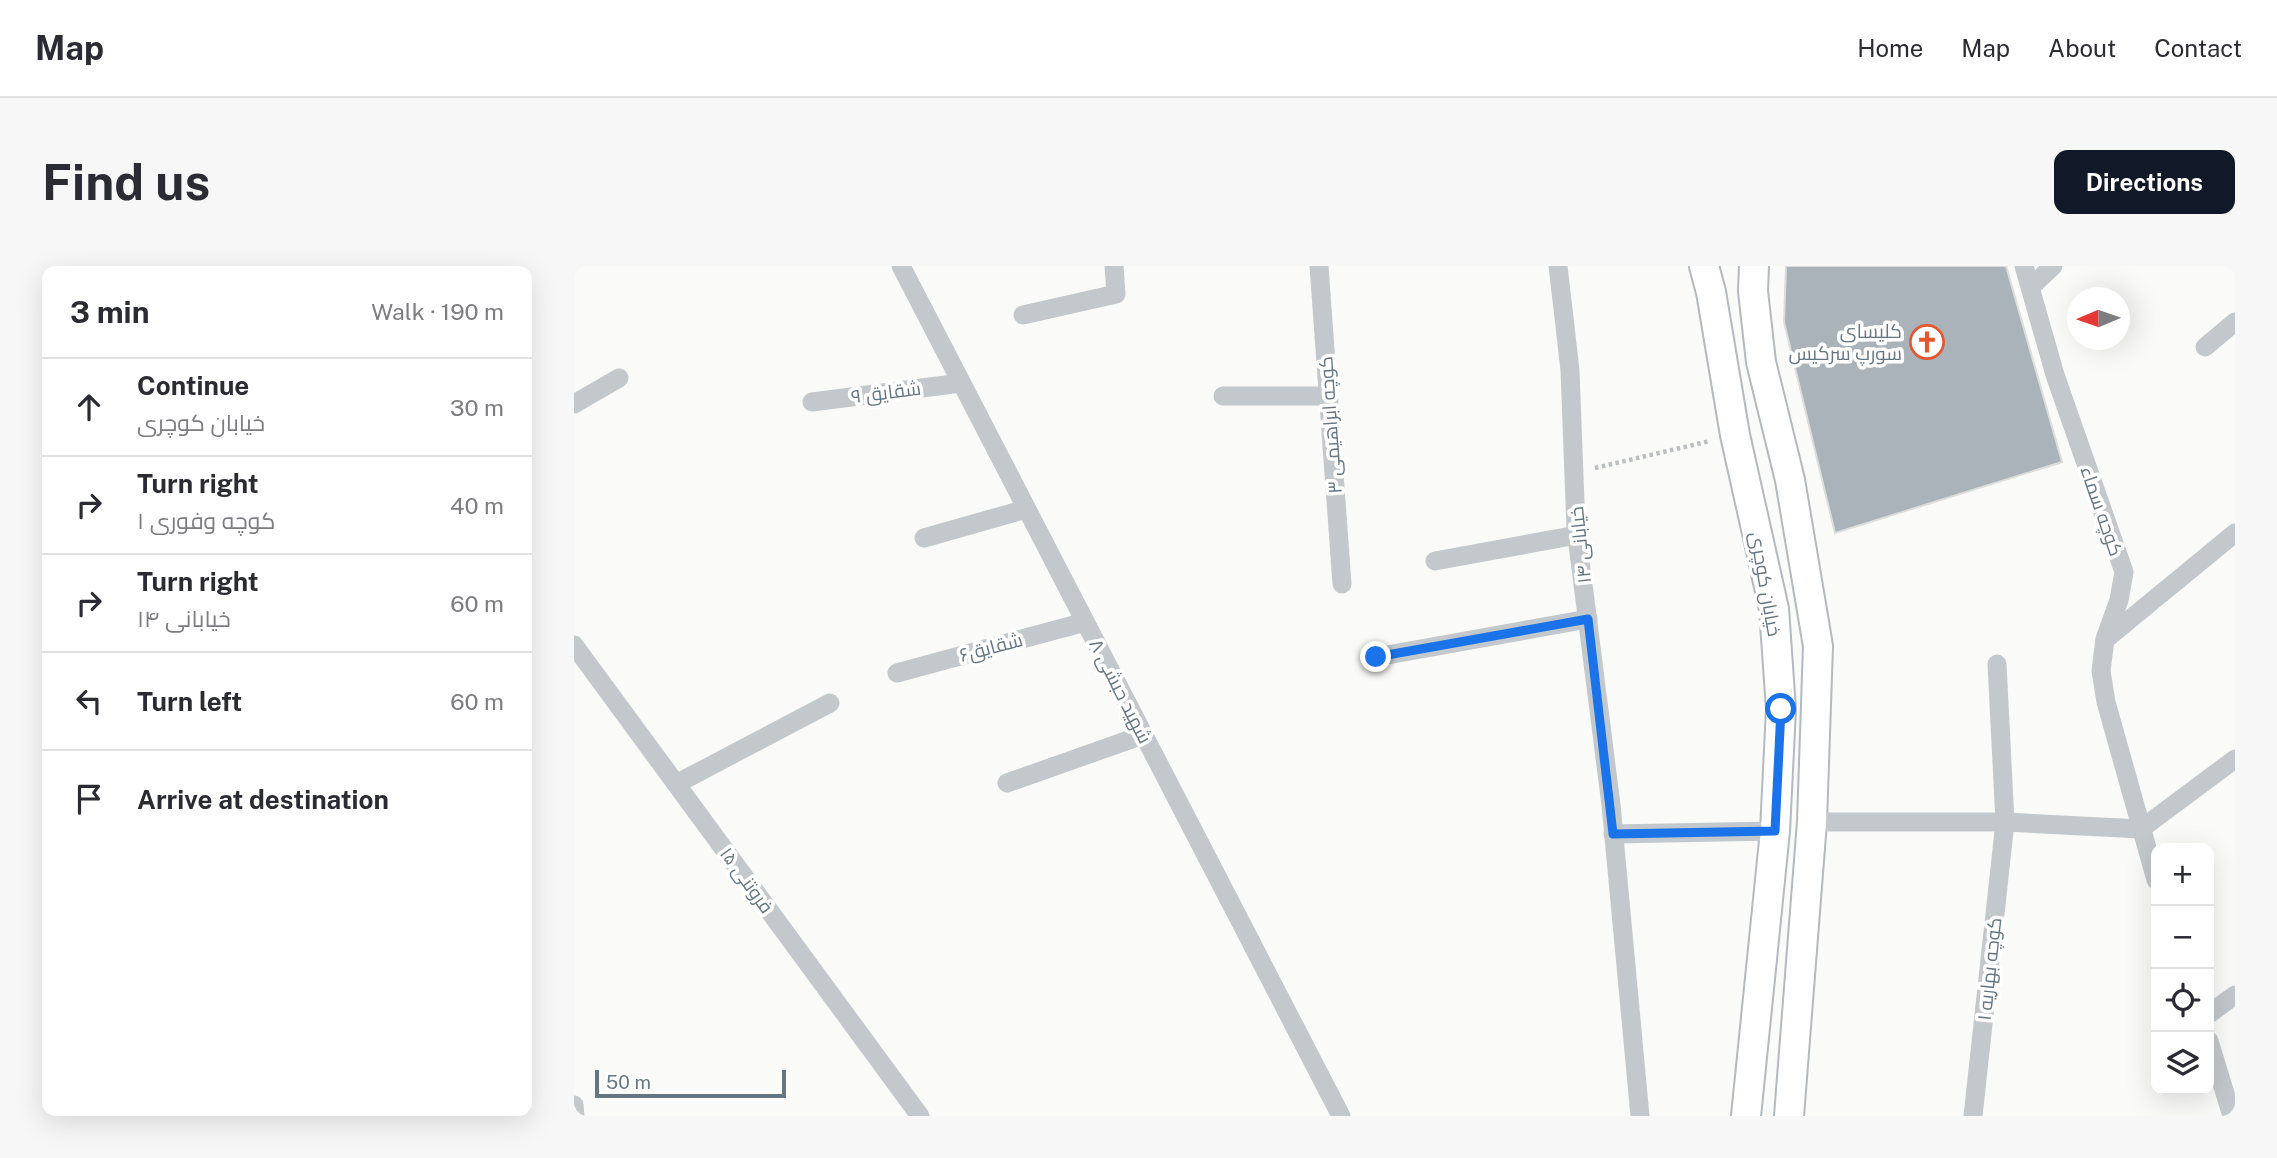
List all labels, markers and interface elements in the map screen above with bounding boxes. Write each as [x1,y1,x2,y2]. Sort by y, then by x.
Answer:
text: Map [35,29,104,67]
text: Home [1857,34,1923,62]
text: Map [1961,34,2010,62]
text: About [2048,34,2116,62]
text: Contact [2154,34,2242,62]
button: Directions [2054,150,2235,214]
text: Find us [42,153,210,211]
north arrow [2067,287,2130,350]
text: 3 min [70,294,149,330]
text: Walk · 190 m [371,298,504,325]
place label: کلیسای سورپ سرکیس [1788,320,1902,366]
church icon: کلیسای سورپ سرکیس [1908,323,1946,361]
street label: کوچه ابراهیمی ۳ [1314,355,1348,495]
text: Continue [137,370,249,401]
street label: شقایق ۹ [850,377,922,409]
icon: ahead [70,388,108,426]
text: 30 m [450,394,504,421]
text: خیابان کوچری [137,409,265,436]
street label: کوچه سماء [2074,463,2128,559]
text: Turn right [137,468,259,499]
icon: right [70,486,108,524]
text: 40 m [450,492,504,519]
street label: خیابانی ۱۴ [1565,505,1596,585]
text: کوچه وفوری ۱ [137,507,275,534]
street label: خیابان کوچری [1744,530,1786,638]
text: Turn right [137,566,259,597]
icon: right [70,584,108,622]
text: 60 m [450,590,504,617]
text: خیابانی ۱۴ [137,605,231,632]
street label: شقایق۶ [957,628,1026,668]
street label: شهید حبشی ۸ [1084,635,1157,747]
route end [1360,641,1391,672]
icon: left [70,682,108,720]
text: Turn left [137,686,242,717]
text: 60 m [450,688,504,715]
route start [1765,693,1796,724]
icon: arrive [70,780,108,818]
text: Arrive at destination [137,784,389,815]
street label: فروتنی ۱۵ [715,843,778,918]
map controls [2151,843,2214,1095]
button: + [2151,843,2214,906]
button: − [2151,906,2214,969]
street label: کوچه بهاریه ۱ [1973,916,2007,1022]
button: locate [2151,969,2214,1032]
button: layers [2151,1032,2214,1095]
scale bar [595,1067,786,1099]
text: 50 m [606,1071,651,1093]

